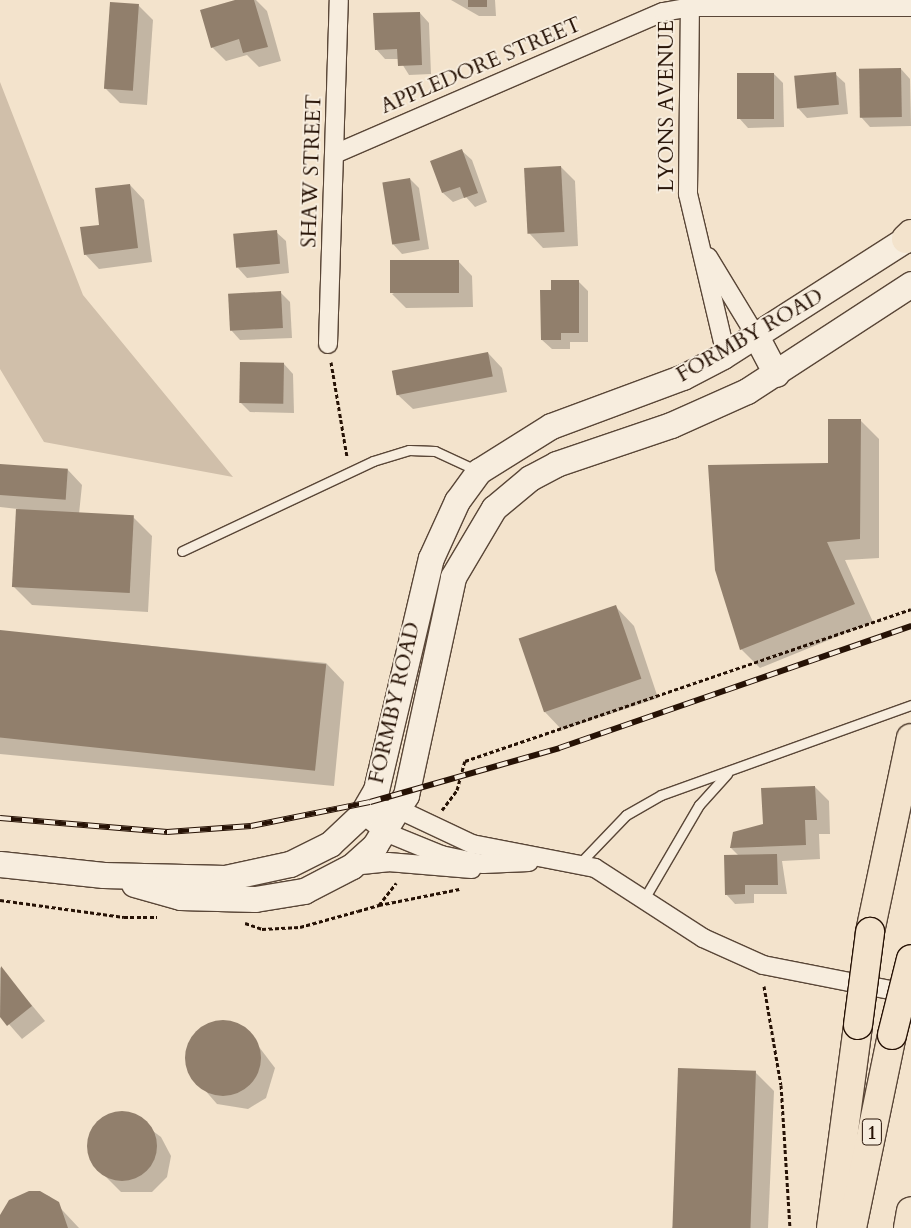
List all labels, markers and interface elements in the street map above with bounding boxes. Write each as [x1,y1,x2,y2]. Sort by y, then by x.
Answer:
street label: APPLEDORE STREET [377,12,585,120]
street label: LYONS AVENUE [654,20,680,192]
street label: SHAW STREET [297,94,327,248]
street label: FORMBY ROAD [672,284,828,388]
street label: FORMBY ROAD [364,620,426,786]
road number: 1 [861,1114,883,1150]

